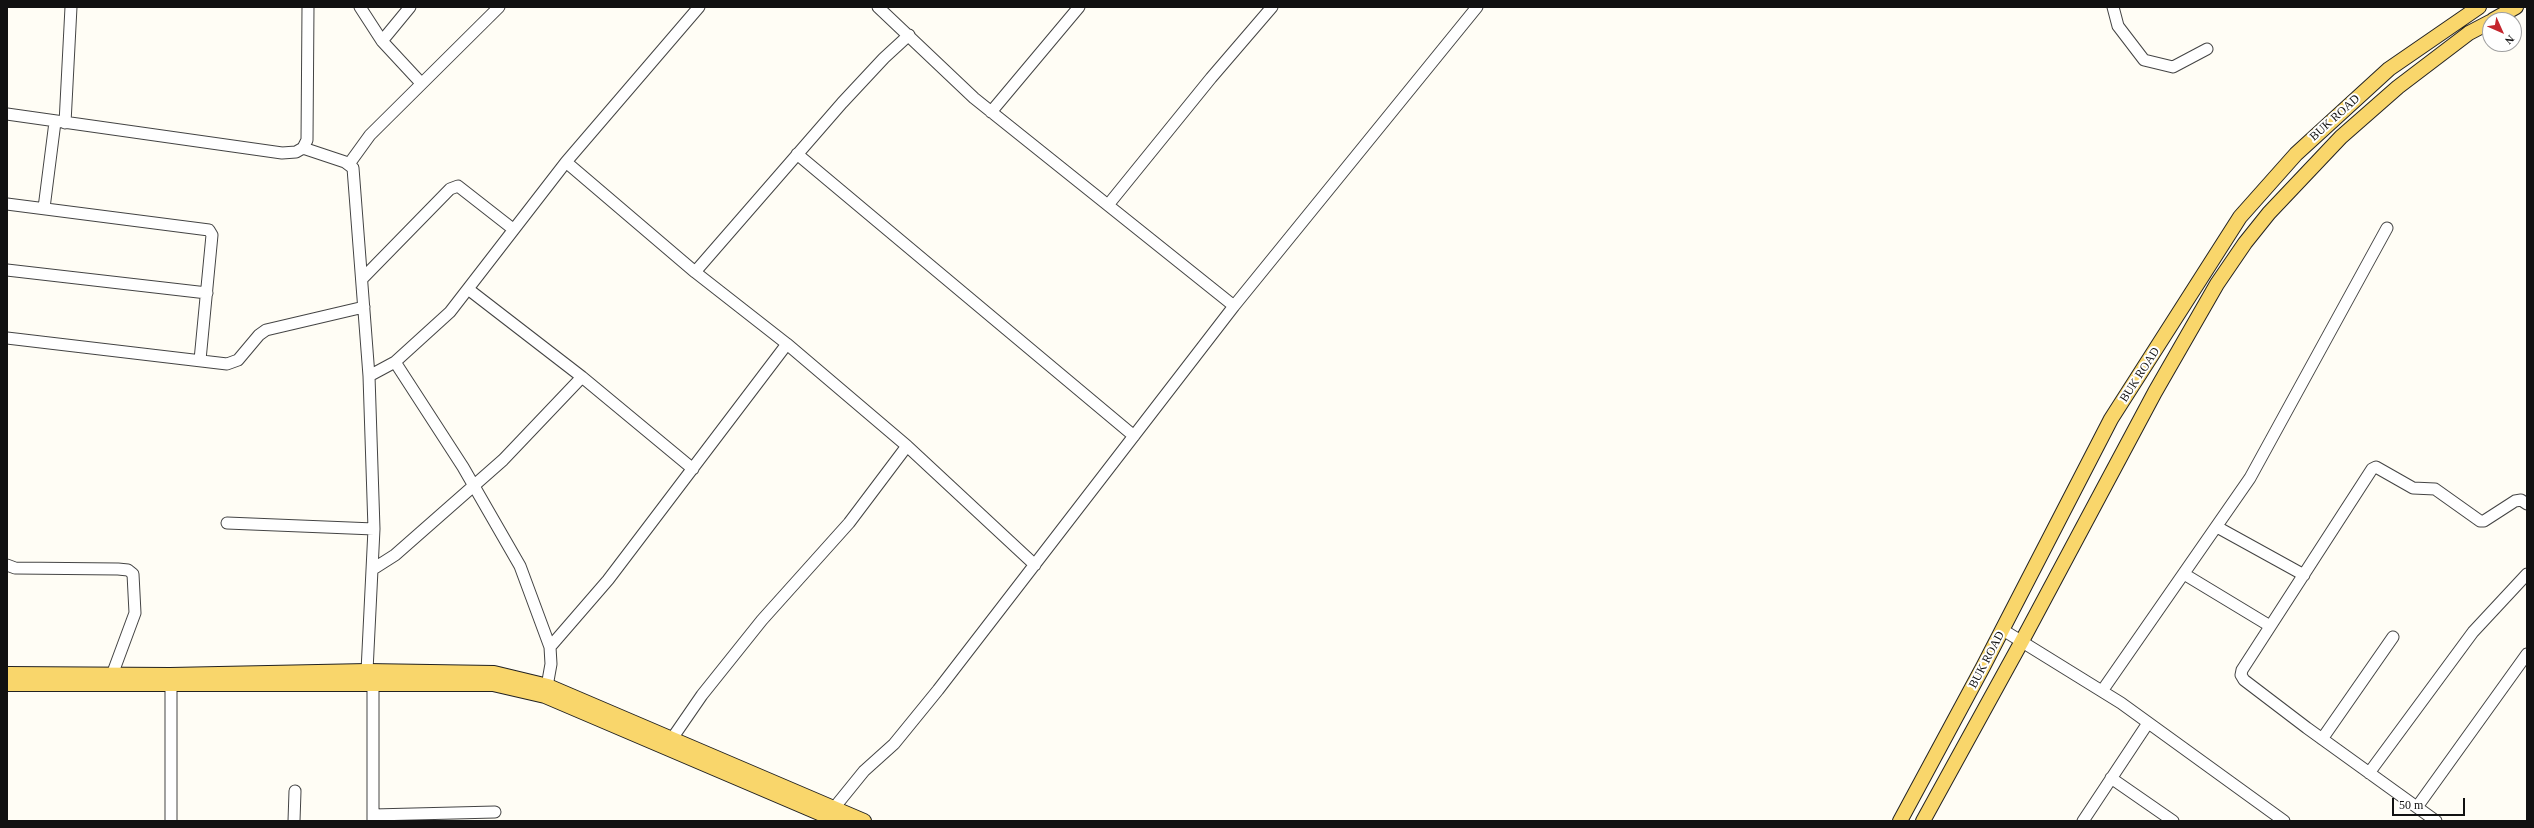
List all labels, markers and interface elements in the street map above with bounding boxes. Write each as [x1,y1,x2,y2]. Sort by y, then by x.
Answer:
north arrow [2482,12,2522,52]
text: N [2503,33,2517,47]
street label: BUK ROAD [2307,92,2363,144]
street label: BUK ROAD [2117,345,2163,405]
street label: BUK ROAD [1966,629,2008,691]
scale bar [2394,790,2467,816]
text: 50 m [2399,798,2423,812]

